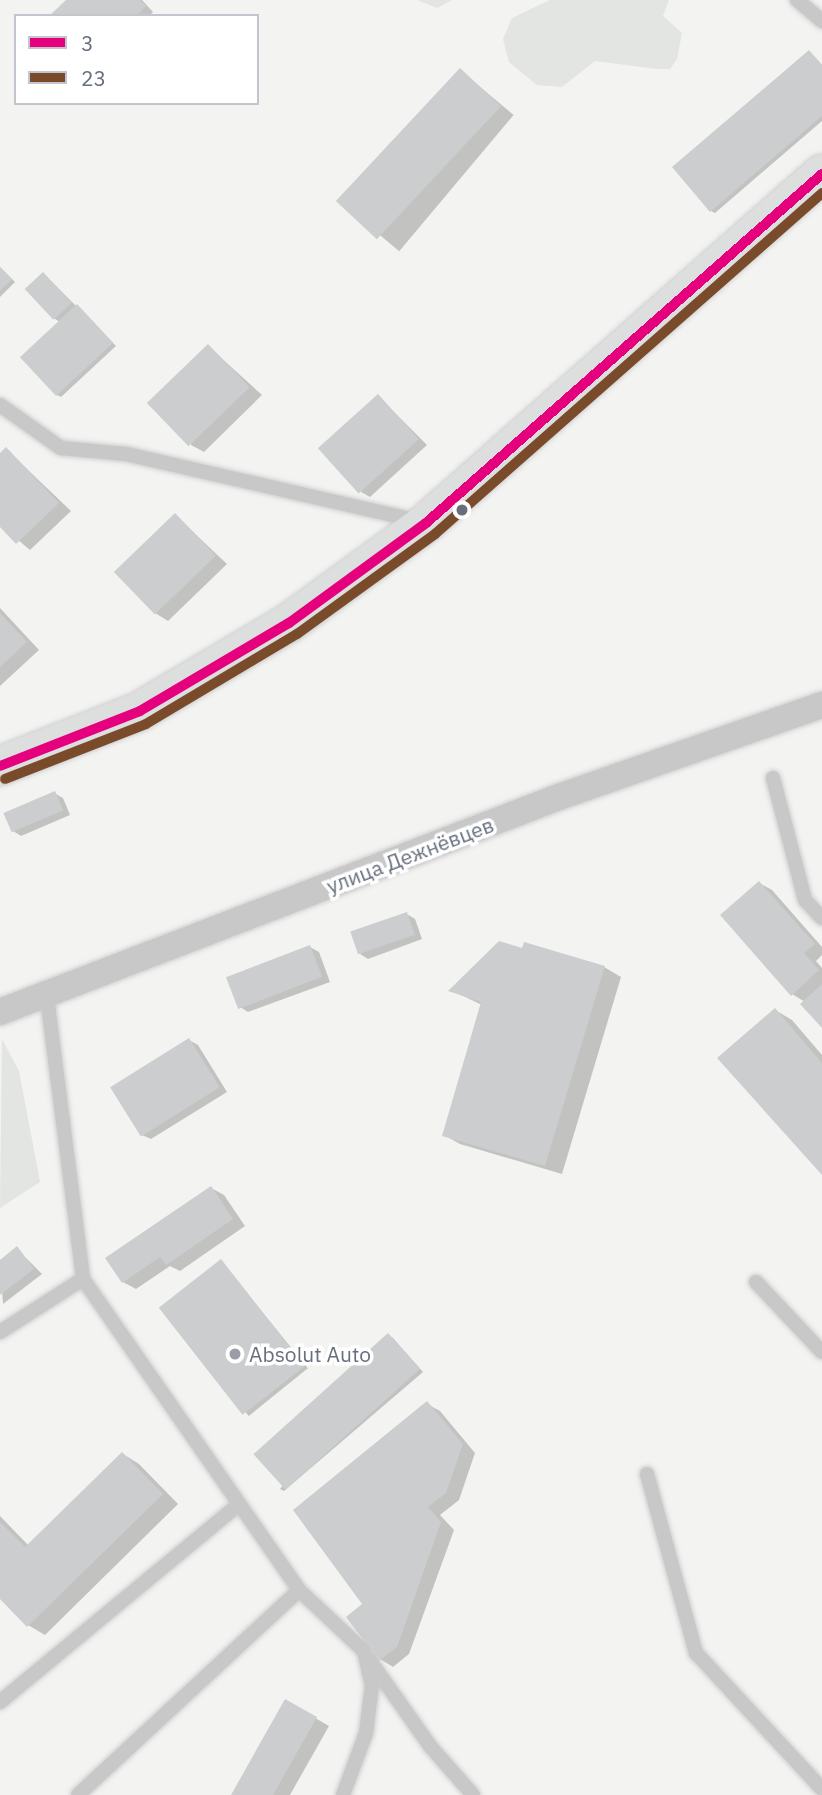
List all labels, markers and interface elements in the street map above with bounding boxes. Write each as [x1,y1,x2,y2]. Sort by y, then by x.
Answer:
legend [14,14,259,105]
text: 3 [81,29,94,57]
text: 23 [81,64,106,92]
unlabelled marker [455,503,469,517]
street label: улица Дежнёвцев [323,812,497,898]
place label: Absolut Auto [249,1341,371,1367]
marker: Absolut Auto [227,1346,243,1362]

